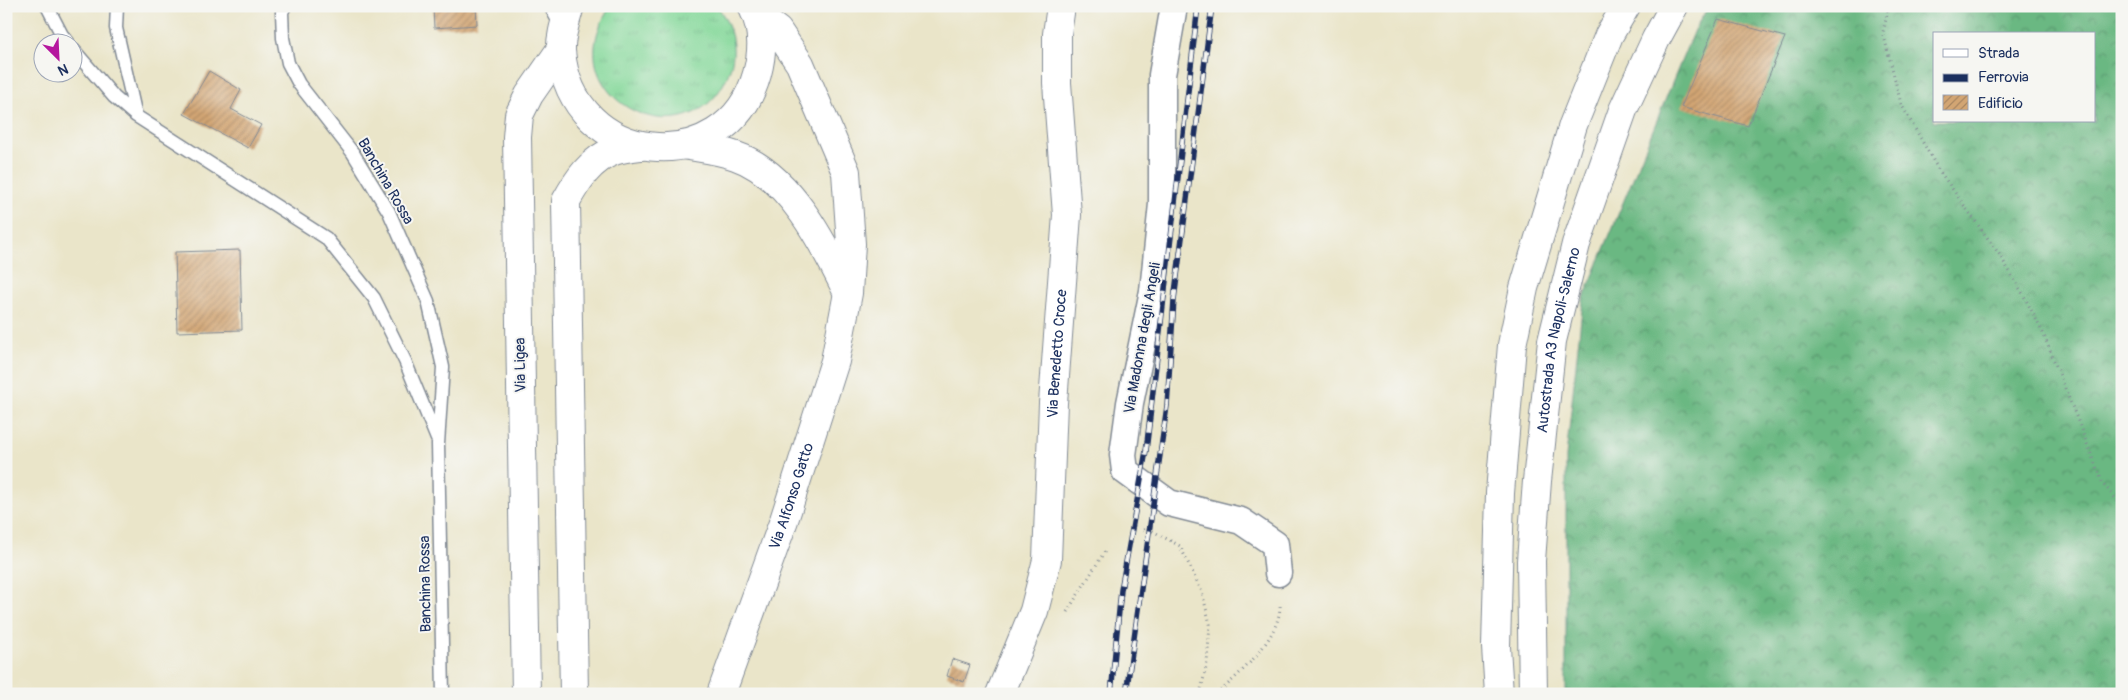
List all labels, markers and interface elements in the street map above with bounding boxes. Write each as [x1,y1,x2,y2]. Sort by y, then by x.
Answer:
north arrow [32,32,82,82]
legend [1933,32,2096,122]
text: Strada [1978,44,2019,63]
text: N [55,60,71,79]
text: Ferrovia [1978,68,2029,87]
text: Edificio [1978,94,2023,113]
street label: Banchina Rossa [353,135,418,228]
street label: Autostrada A3 Napoli-Salerno [1533,245,1585,434]
street label: Via Madonna degli Angeli [1120,261,1165,415]
street label: Via Benedetto Croce [1043,288,1071,418]
street label: Via Ligea [511,337,530,393]
street label: Via Alfonso Gatto [765,441,818,552]
street label: Banchina Rossa [415,535,436,632]

